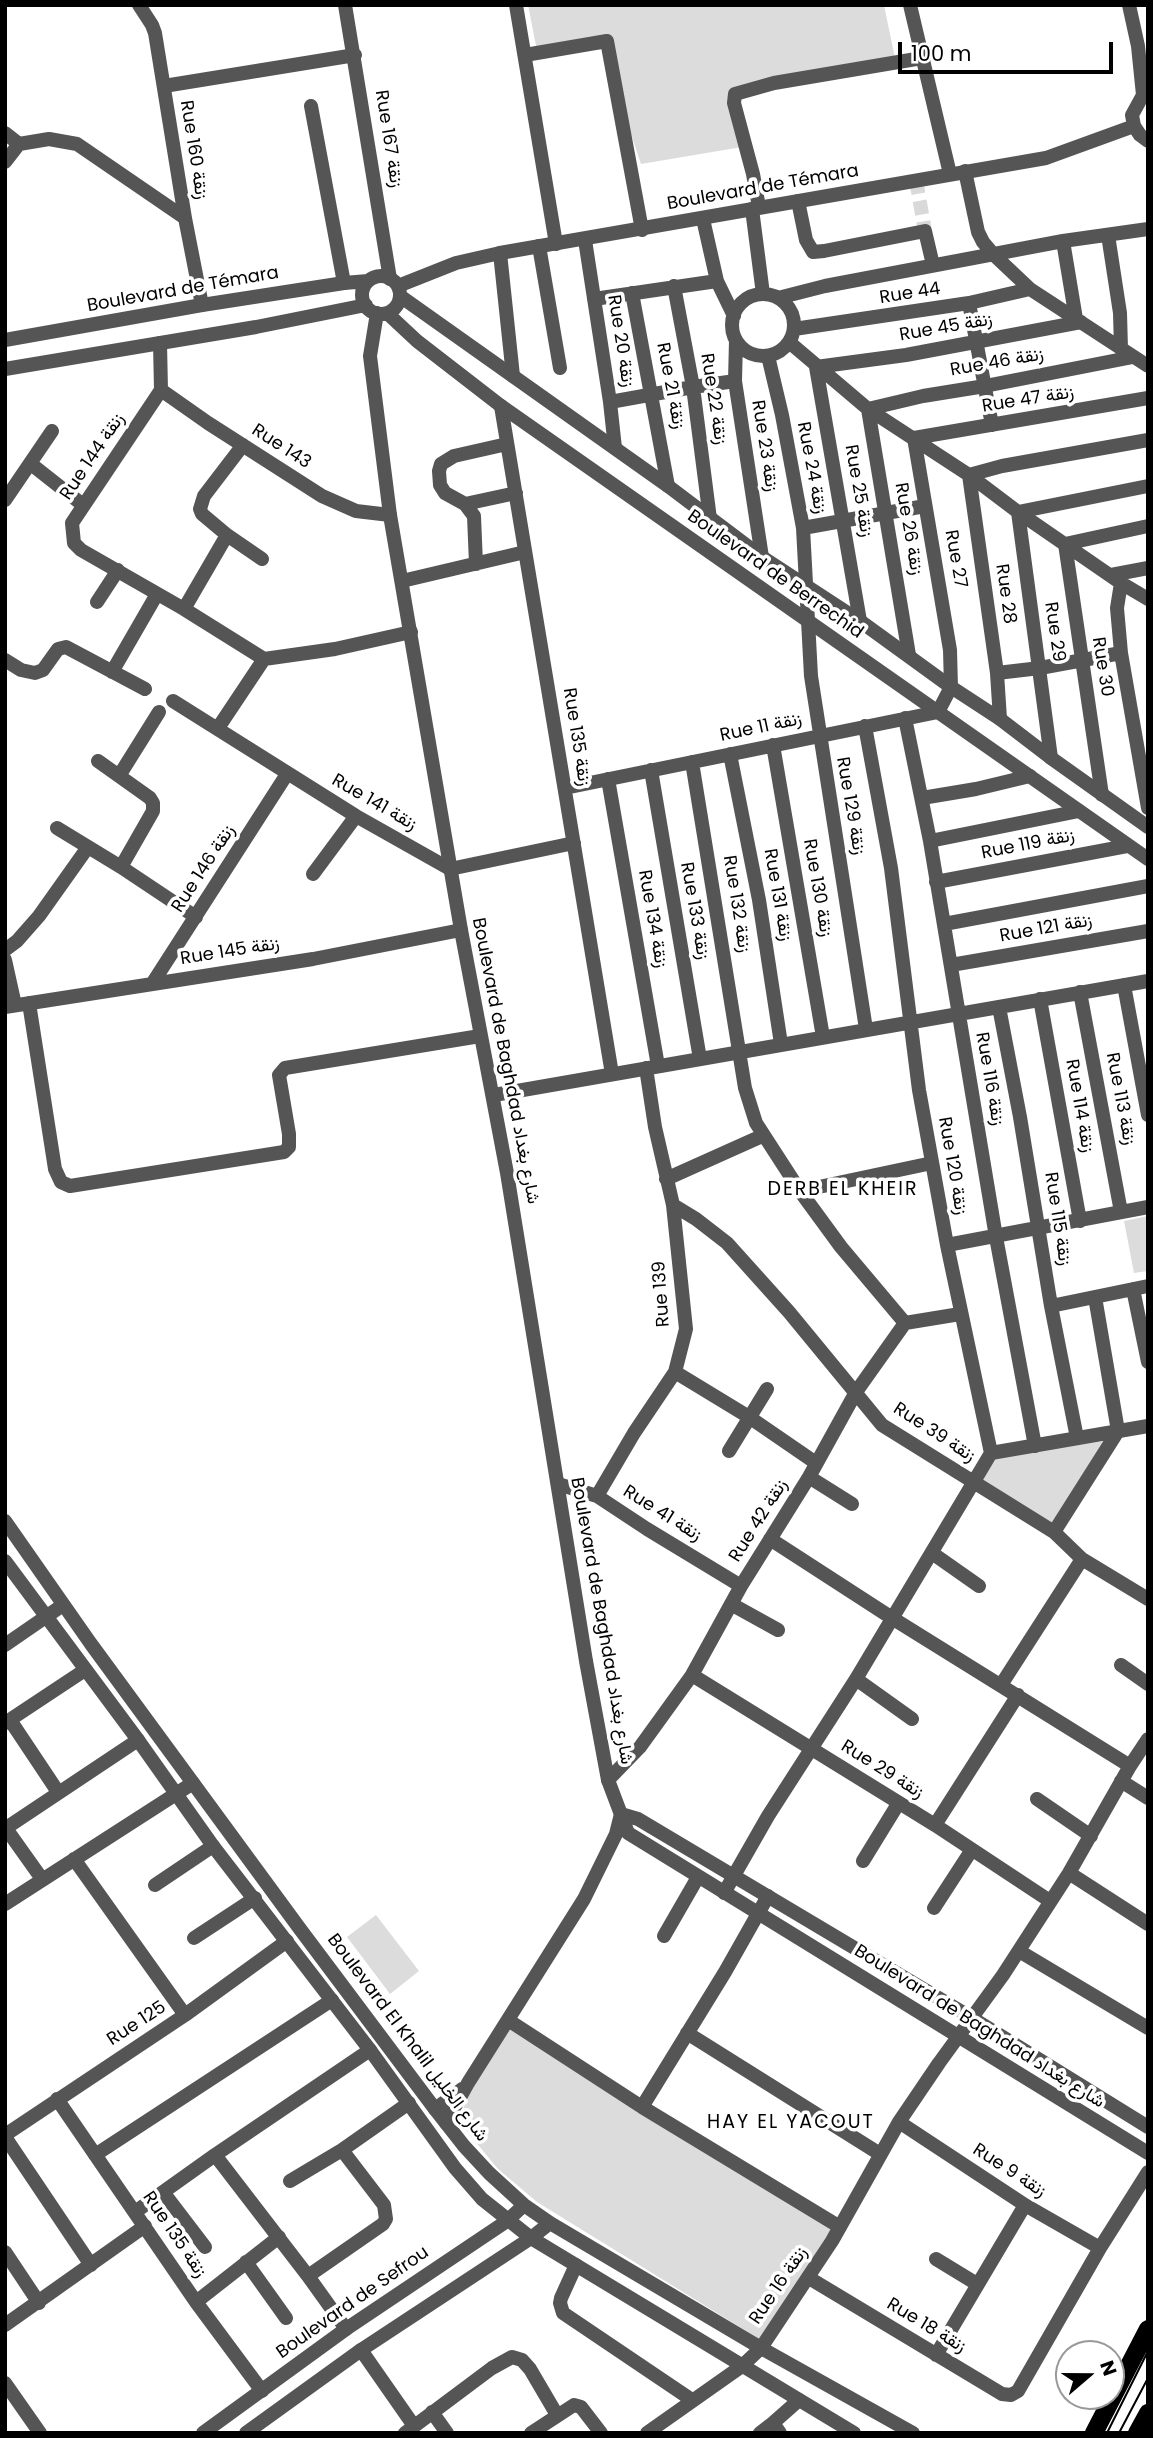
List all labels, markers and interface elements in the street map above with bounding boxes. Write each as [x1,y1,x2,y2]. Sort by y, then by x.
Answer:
scale bar [901,28,1116,72]
text: 100 m [911,39,971,68]
street label: Rue 167 زنقة [370,89,406,189]
street label: Rue 160 زنقة [175,99,211,201]
street label: Boulevard de Témara [665,160,861,216]
street label: Boulevard de Témara [85,262,281,318]
street label: Rue 44 [878,279,942,309]
street label: Rue 20 زنقة [602,293,638,389]
street label: Rue 45 زنقة [898,309,994,347]
street label: Rue 21 زنقة [651,341,689,431]
street label: Rue 46 زنقة [949,344,1045,382]
street label: Rue 22 زنقة [695,352,731,446]
street label: Rue 47 زنقة [981,382,1075,418]
street label: Rue 23 زنقة [746,399,782,493]
street label: Rue 144 زنقة [56,410,130,504]
street label: Rue 143 [247,420,315,474]
street label: Rue 24 زنقة [792,420,830,516]
street label: Rue 25 زنقة [839,443,877,539]
street label: Rue 26 زنقة [889,481,927,577]
street label: Boulevard de Berrechid [683,506,867,644]
street label: Rue 27 [939,528,971,590]
street label: Rue 28 [990,563,1020,625]
street label: Rue 29 [1039,601,1069,663]
street label: Rue 30 [1087,636,1117,698]
street label: Rue 135 زنقة [558,686,594,788]
street label: Rue 11 زنقة [718,709,804,747]
street label: Rue 129 زنقة [831,755,869,857]
street label: Rue 141 زنقة [328,770,420,836]
street label: Rue 146 زنقة [168,821,240,917]
street label: Rue 119 زنقة [980,825,1076,865]
street label: Rue 130 زنقة [798,837,836,939]
street label: Rue 131 زنقة [758,847,796,943]
street label: Rue 132 زنقة [718,854,754,954]
street label: Rue 133 زنقة [675,861,713,961]
street label: Rue 134 زنقة [633,868,671,970]
street label: Rue 121 زنقة [998,910,1094,948]
street label: Boulevard de Baghdad شارع بغداد [467,916,543,1206]
street label: Rue 145 زنقة [179,934,281,970]
street label: Rue 116 زنقة [970,1031,1008,1127]
street label: Rue 113 زنقة [1100,1051,1140,1147]
street label: Rue 114 زنقة [1060,1058,1098,1154]
street label: Rue 120 زنقة [933,1115,971,1217]
street label: Rue 115 زنقة [1039,1171,1075,1267]
district label: DERB EL KHEIR [769,1179,917,1201]
street label: Rue 139 [649,1260,675,1328]
street label: Rue 39 زنقة [889,1398,979,1468]
street label: Boulevard de Baghdad شارع بغداد [565,1476,637,1766]
street label: Rue 42 زنقة [725,1476,793,1566]
street label: Rue 41 زنقة [619,1481,705,1547]
street label: Rue 29 زنقة [837,1736,927,1804]
street label: Boulevard El Khalil شارع الخليل [322,1930,492,2146]
street label: Boulevard de Baghdad شارع بغداد [850,1941,1108,2113]
street label: Rue 125 [104,1997,170,2051]
district label: HAY EL YACOUT [709,2112,873,2134]
street label: Rue 9 زنقة [968,2139,1050,2203]
street label: Rue 135 زنقة [137,2188,211,2282]
street label: Boulevard de Sefrou [273,2242,433,2364]
street label: Rue 16 زنقة [745,2243,813,2329]
street label: Rue 18 زنقة [882,2294,970,2358]
north arrow [1055,2340,1125,2410]
text: N [1093,2357,1123,2380]

